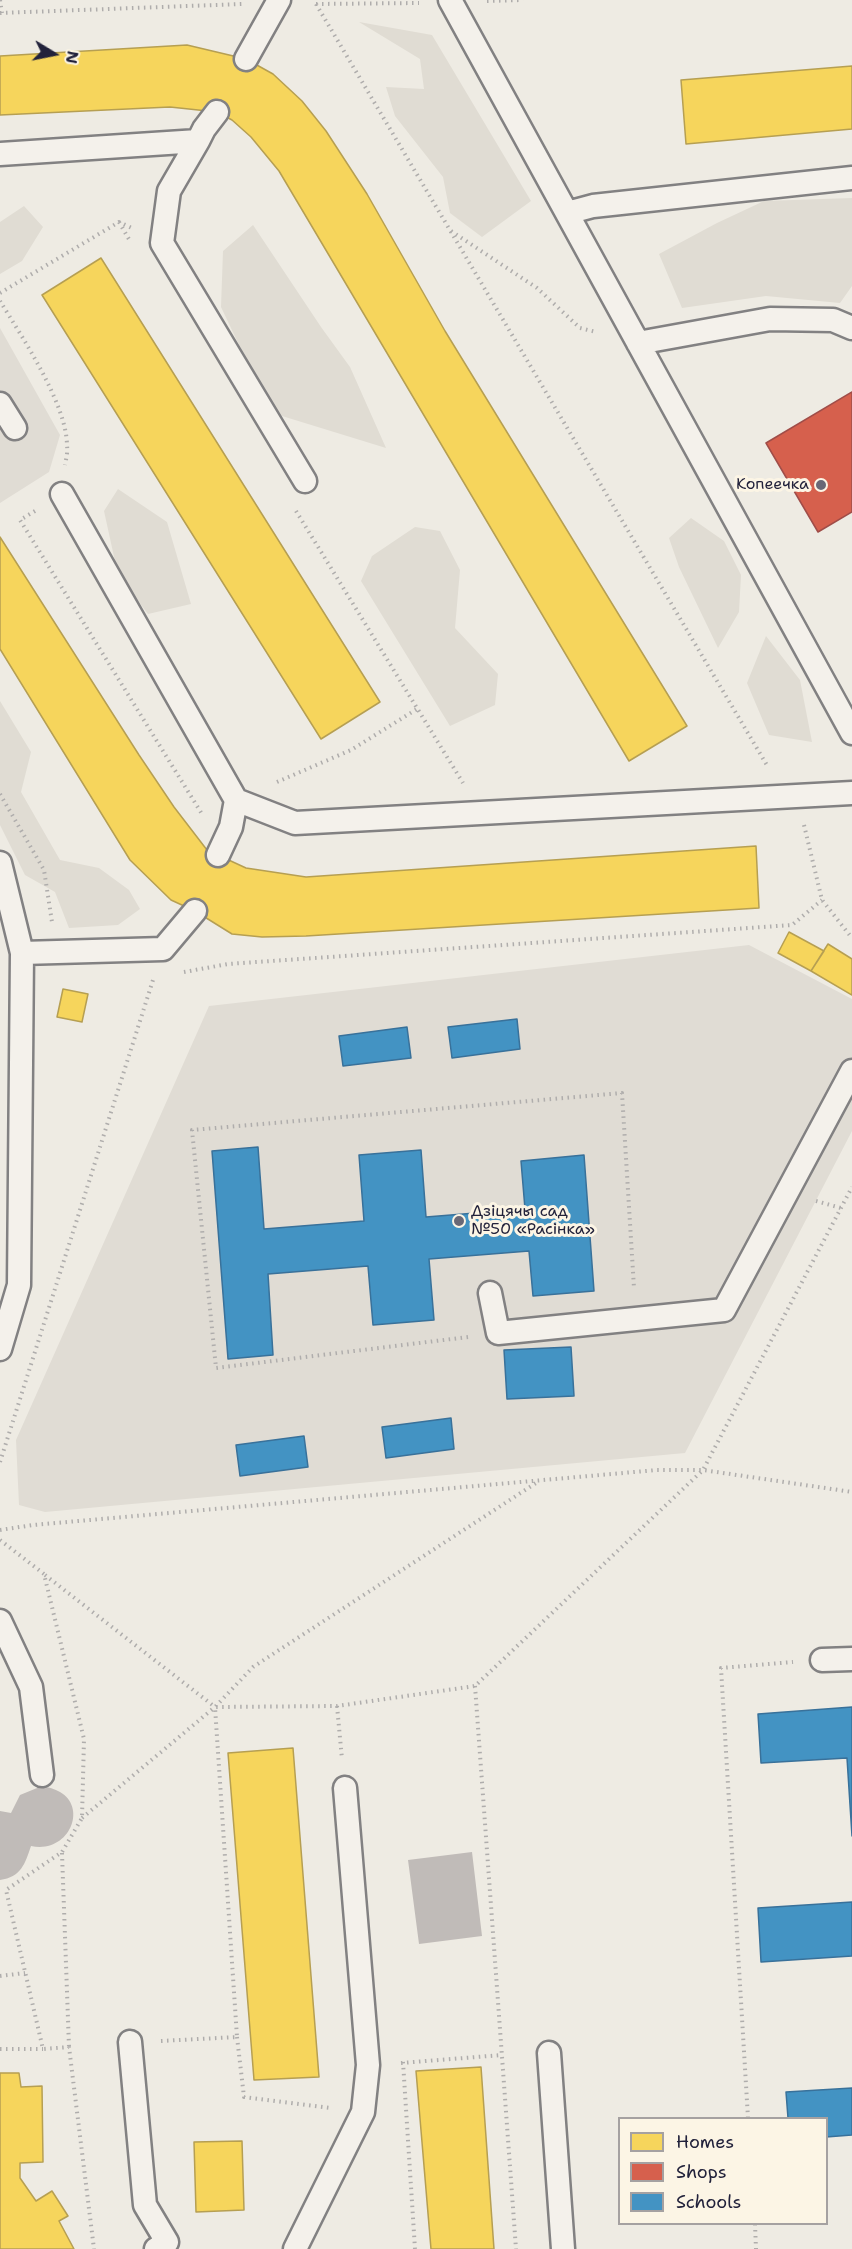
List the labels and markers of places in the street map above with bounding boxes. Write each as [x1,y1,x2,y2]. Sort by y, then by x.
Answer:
place label: Копеечка [736,475,809,495]
marker: Копеечка [814,478,828,492]
place label: Дзіцячы сад №50 «Расінка» [471,1202,595,1240]
marker: Дзіцячы сад №50 «Расінка» [452,1214,466,1228]

